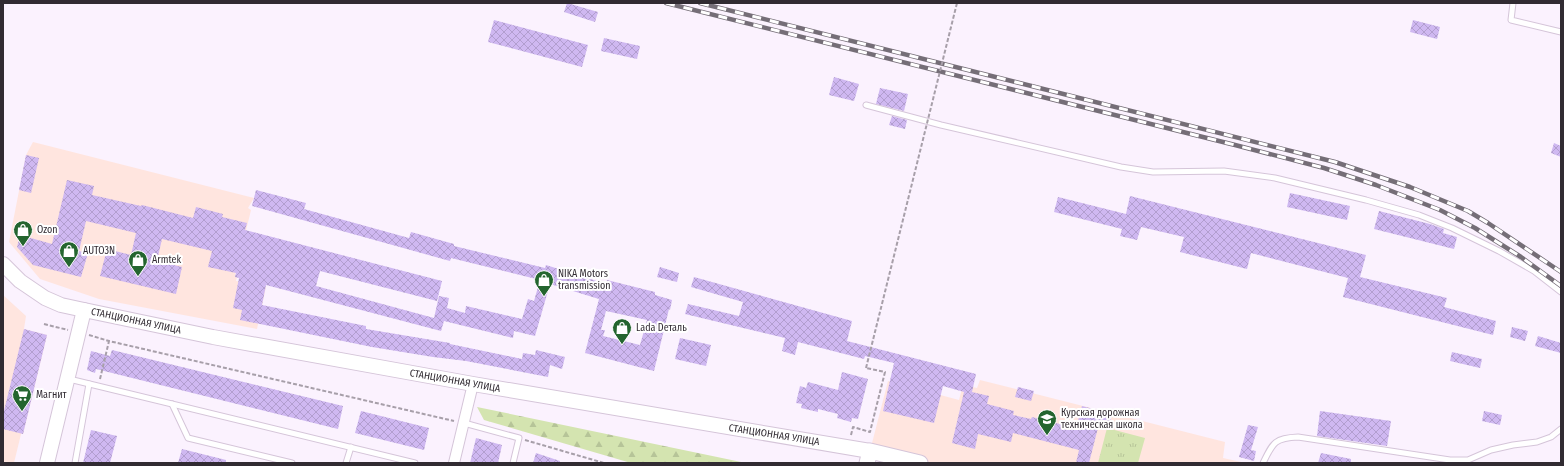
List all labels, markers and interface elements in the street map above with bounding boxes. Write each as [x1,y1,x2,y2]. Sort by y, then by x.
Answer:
shop icon: Ozon [12,219,34,247]
place label: Ozon [37,224,58,236]
shop icon: AUTO3N [58,240,80,268]
place label: AUTO3N [83,245,115,257]
shop icon: Armtek [127,249,149,277]
place label: Armtek [152,254,181,266]
place label: NIKA Motors transmission [558,268,611,292]
shop icon: NIKA Motors transmission [533,269,555,297]
street label: СТАНЦИОННАЯ УЛИЦА [90,306,183,337]
shop icon: Lada Dеталь [611,317,633,345]
place label: Lada Dеталь [636,322,687,334]
street label: СТАНЦИОННАЯ УЛИЦА [409,367,502,395]
supermarket icon: Магнит [11,384,33,412]
place label: Магнит [36,389,68,401]
place label: Курская дорожная техническая школа [1061,407,1143,431]
school or university icon: Курская дорожная техническая школа [1036,408,1058,436]
street label: СТАНЦИОННАЯ УЛИЦА [728,422,821,448]

